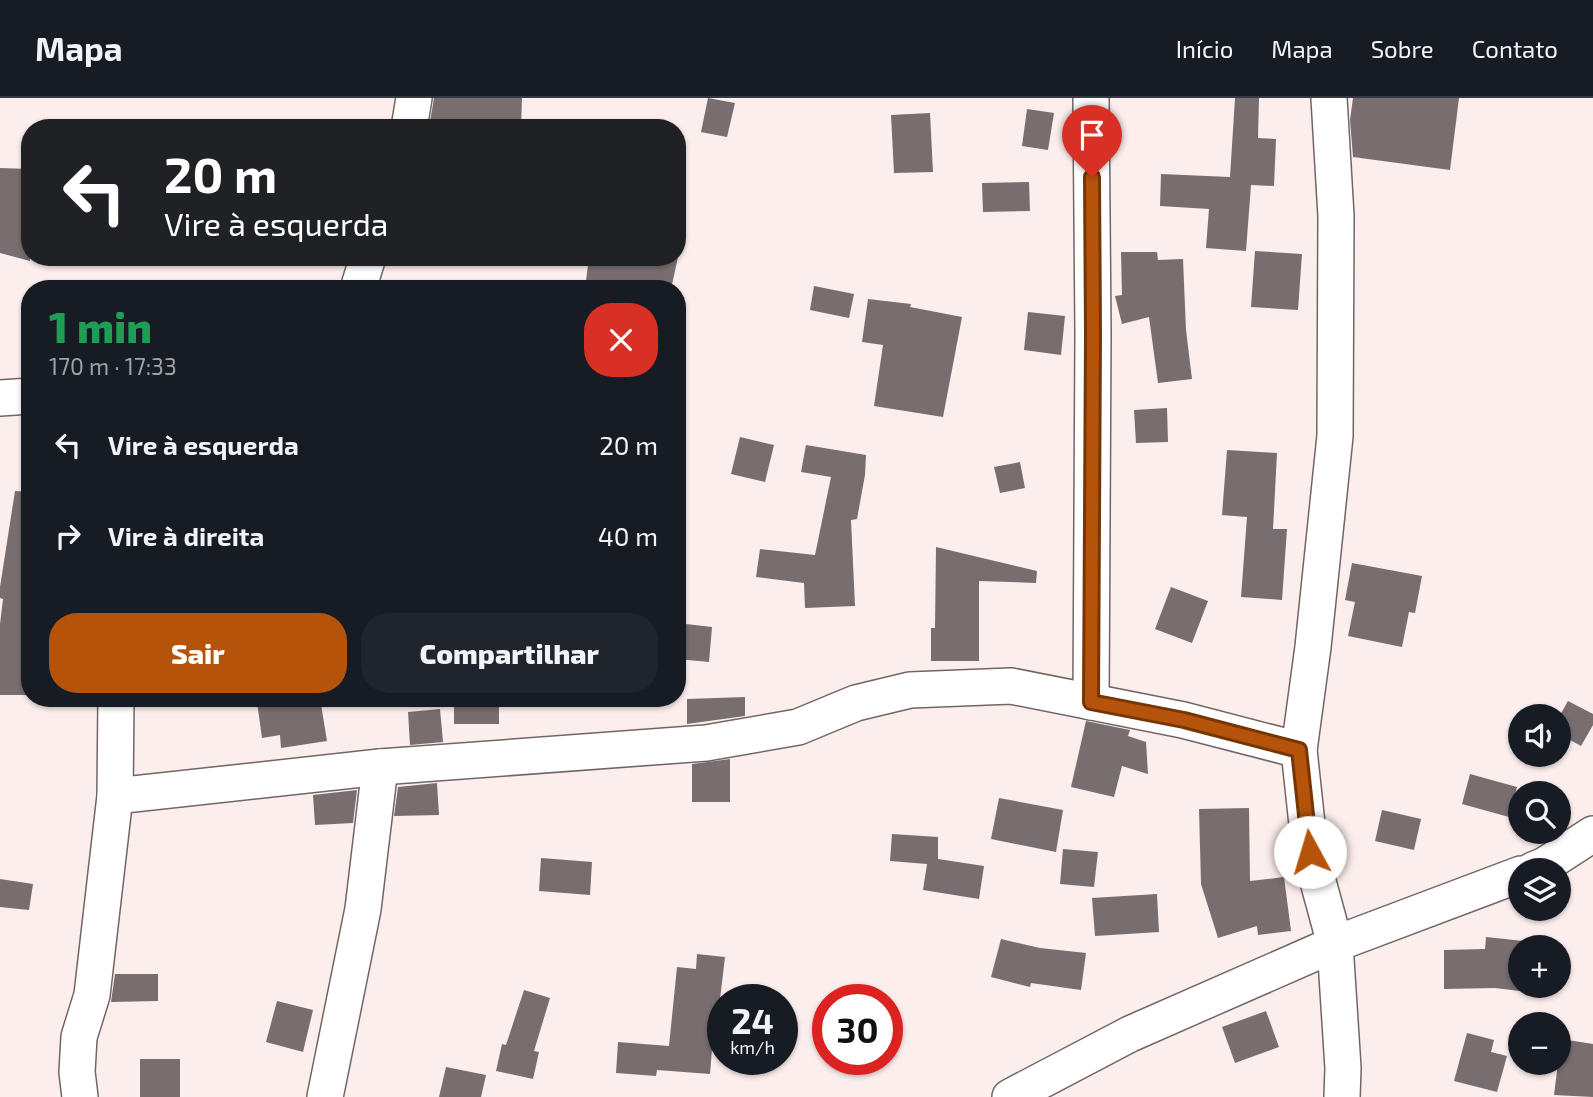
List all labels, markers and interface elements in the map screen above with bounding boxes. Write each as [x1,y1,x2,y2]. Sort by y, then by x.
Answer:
text: Mapa [35,28,123,68]
text: Início [1176,34,1233,63]
text: Mapa [1271,34,1333,63]
text: Sobre [1371,34,1434,63]
text: Contato [1472,34,1558,63]
pin [1062,105,1122,177]
icon: arrive [1073,116,1111,154]
text: 20 m [164,144,277,203]
icon: left [49,147,140,238]
text: Vire à esquerda [164,204,388,242]
text: 1 min [49,301,152,351]
button: close [584,303,658,377]
text: 170 m · 17:33 [49,352,177,380]
icon: left [49,426,87,464]
text: Vire à esquerda [108,429,299,460]
text: 20 m [599,429,658,460]
icon: right [49,517,87,555]
text: Vire à direita [108,520,264,551]
text: 40 m [598,520,658,551]
button: Sair [49,613,347,693]
button: Compartilhar [361,613,658,693]
map controls [1508,704,1571,1075]
button: sound [1508,704,1571,767]
button: search [1508,781,1571,844]
position arrow [1273,815,1347,889]
button: layers [1508,858,1571,921]
button: + [1508,935,1571,998]
speed limit sign: 30 [812,984,903,1075]
text: 24 [731,999,774,1041]
button: − [1508,1012,1571,1075]
text: km/h [730,1036,775,1058]

